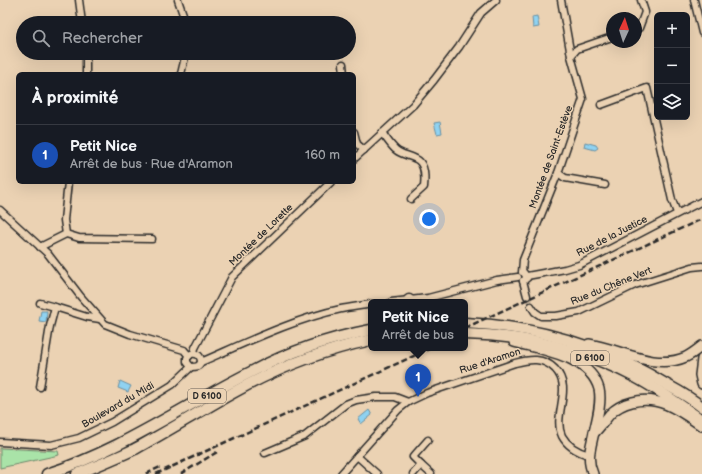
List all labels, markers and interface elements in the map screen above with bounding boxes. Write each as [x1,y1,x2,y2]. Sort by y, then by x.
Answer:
north arrow [606,12,642,48]
map controls [654,12,690,120]
button: + [654,12,690,48]
search box [16,16,356,60]
icon: search [30,27,52,49]
text: Rechercher [62,29,142,48]
button: − [654,48,690,84]
button: layers [654,84,690,120]
text: À proximité [32,88,118,108]
street label: Montée de Saint-Estève [527,104,575,210]
text: Petit Nice [70,137,137,156]
text: 1 [42,147,48,163]
text: 160 m [305,147,340,163]
text: Arrêt de bus · Rue d'Aramon [70,156,233,172]
street label: Montée de Lorette [227,201,295,268]
your location [419,209,439,229]
street label: Rue de la Justice [575,213,650,259]
street label: Rue du Chêne Vert [569,264,653,308]
popup [368,299,468,351]
text: Petit Nice [382,308,449,327]
text: Arrêt de bus [382,327,454,343]
street label: Rue d'Aramon [458,345,522,377]
road number: D 6100 [571,351,609,365]
pin: 1 [405,364,431,397]
street label: Boulevard du Midi [80,379,156,431]
road number: D 6100 [188,389,226,403]

